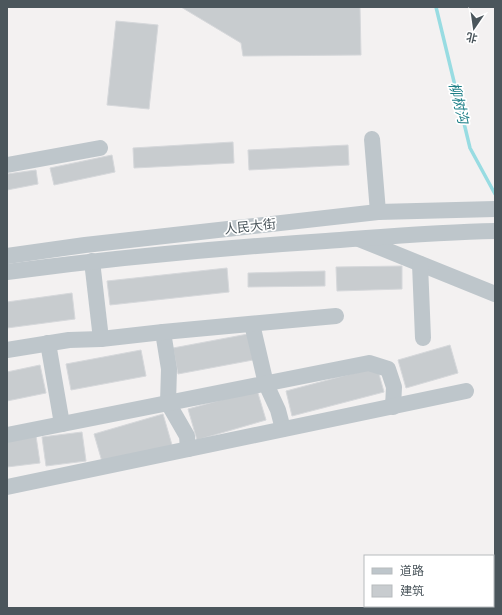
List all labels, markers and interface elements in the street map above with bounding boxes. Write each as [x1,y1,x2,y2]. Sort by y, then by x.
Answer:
north arrow [454,8,494,48]
text: 北 [465,31,478,45]
water label: 柳树沟 [446,81,472,127]
street label: 人民大街 [223,216,277,236]
legend [364,555,494,607]
text: 道路 [400,564,424,577]
text: 建筑 [400,584,424,597]

